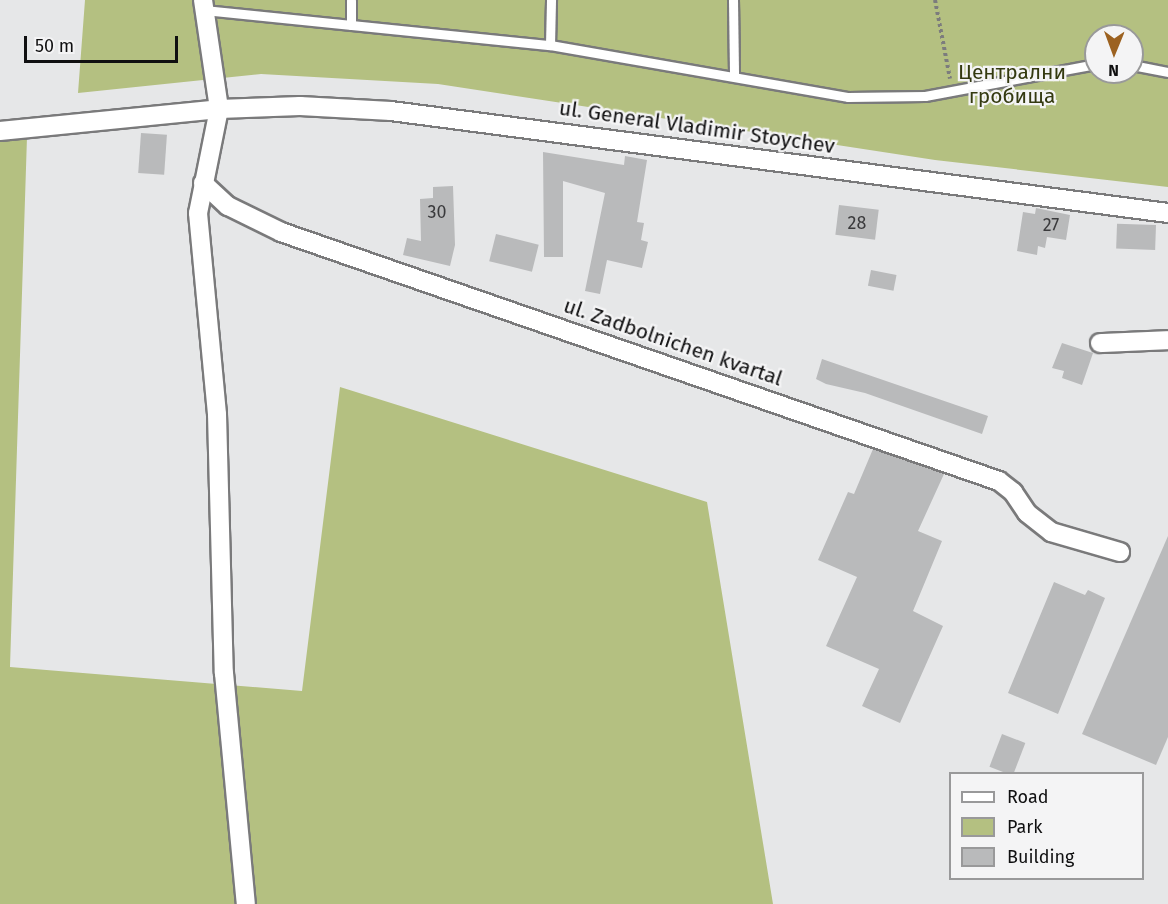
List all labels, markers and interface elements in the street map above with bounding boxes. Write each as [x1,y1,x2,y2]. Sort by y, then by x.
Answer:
scale bar [27,24,182,62]
north arrow [1084,24,1144,84]
text: 50 m [35,35,74,57]
park label: Централни гробища [958,59,1066,109]
text: N [1108,61,1119,80]
street label: ul. General Vladimir Stoychev [557,95,837,159]
house number: 30 [427,201,447,223]
house number: 28 [848,212,866,234]
house number: 27 [1043,214,1059,236]
street label: ul. Zadbolnichen kvartal [560,293,786,391]
legend [949,772,1144,880]
text: Road [1007,786,1049,808]
text: Park [1007,816,1042,838]
text: Building [1007,846,1074,868]

